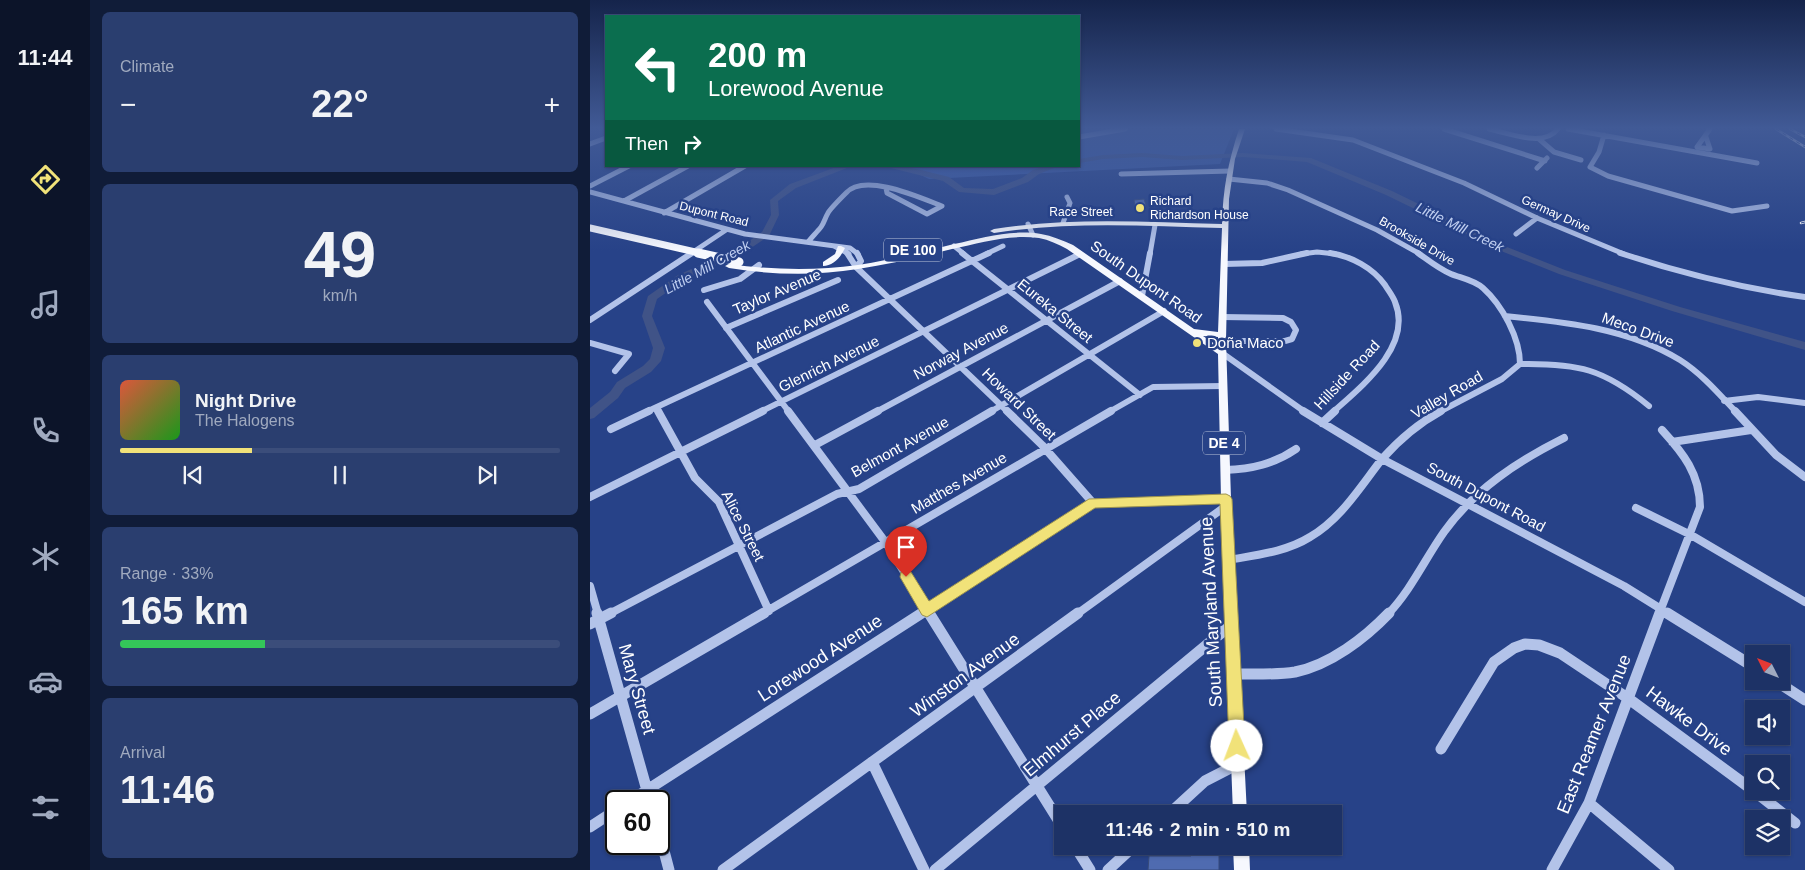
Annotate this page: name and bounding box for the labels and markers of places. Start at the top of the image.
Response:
place label: Richard Richardson House [1150,194,1249,222]
marker: Richard Richardson House [1134,202,1146,214]
place label: Doña Maco [1207,334,1284,351]
marker: Doña Maco [1191,337,1203,349]
pin [885,526,927,577]

